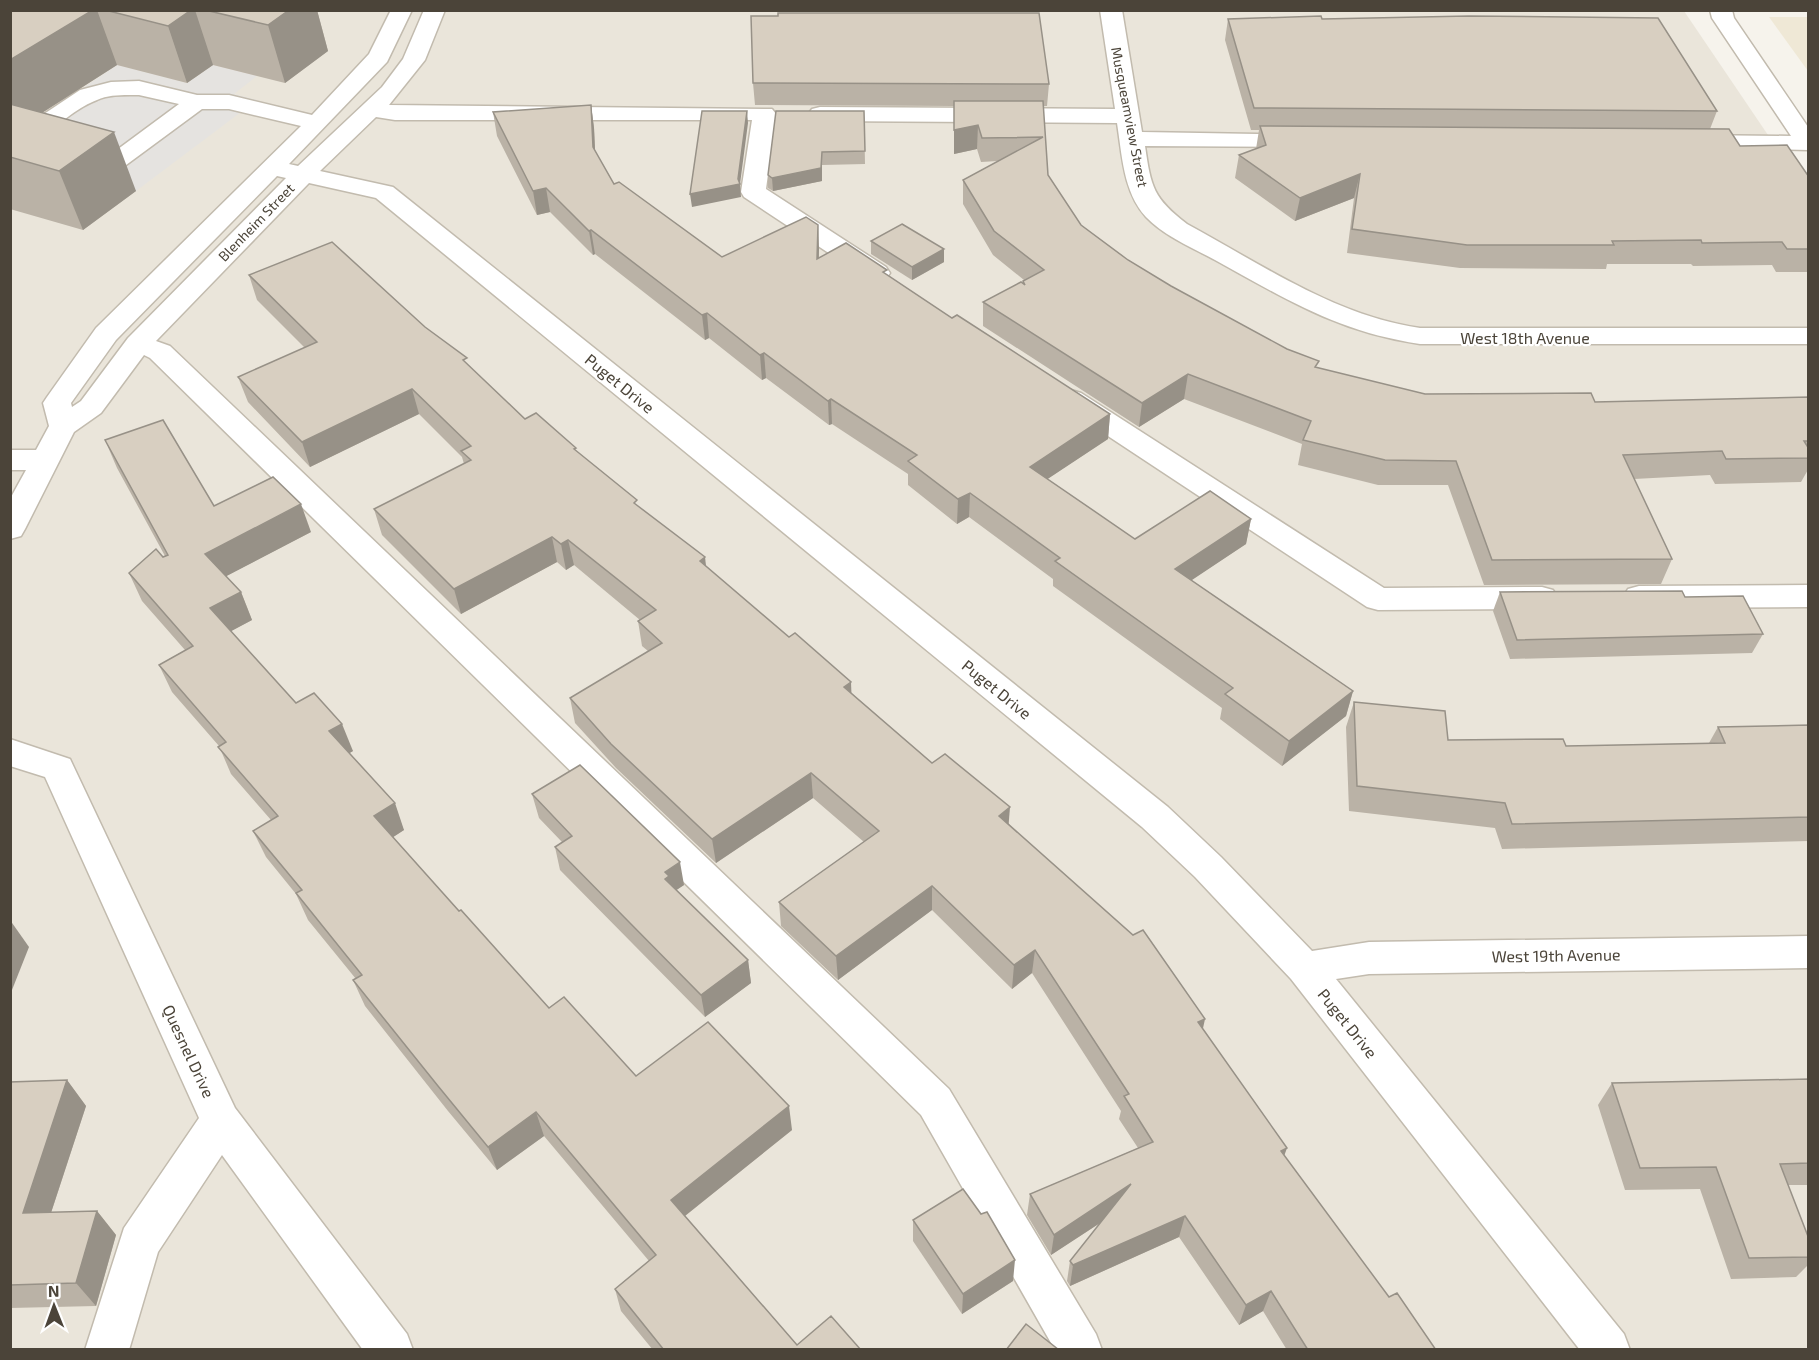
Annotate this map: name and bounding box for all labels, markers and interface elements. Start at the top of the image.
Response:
street label: Musqueamview Street [1108,45,1152,189]
street label: Blenheim Street [214,179,298,265]
street label: West 18th Avenue [1460,328,1590,347]
street label: Puget Drive [582,349,658,417]
street label: Puget Drive [959,655,1035,723]
street label: West 19th Avenue [1491,944,1621,966]
street label: Puget Drive [1314,985,1382,1061]
street label: Quesnel Drive [158,1002,219,1101]
north arrow [24,1276,84,1336]
text: N [48,1281,60,1300]

